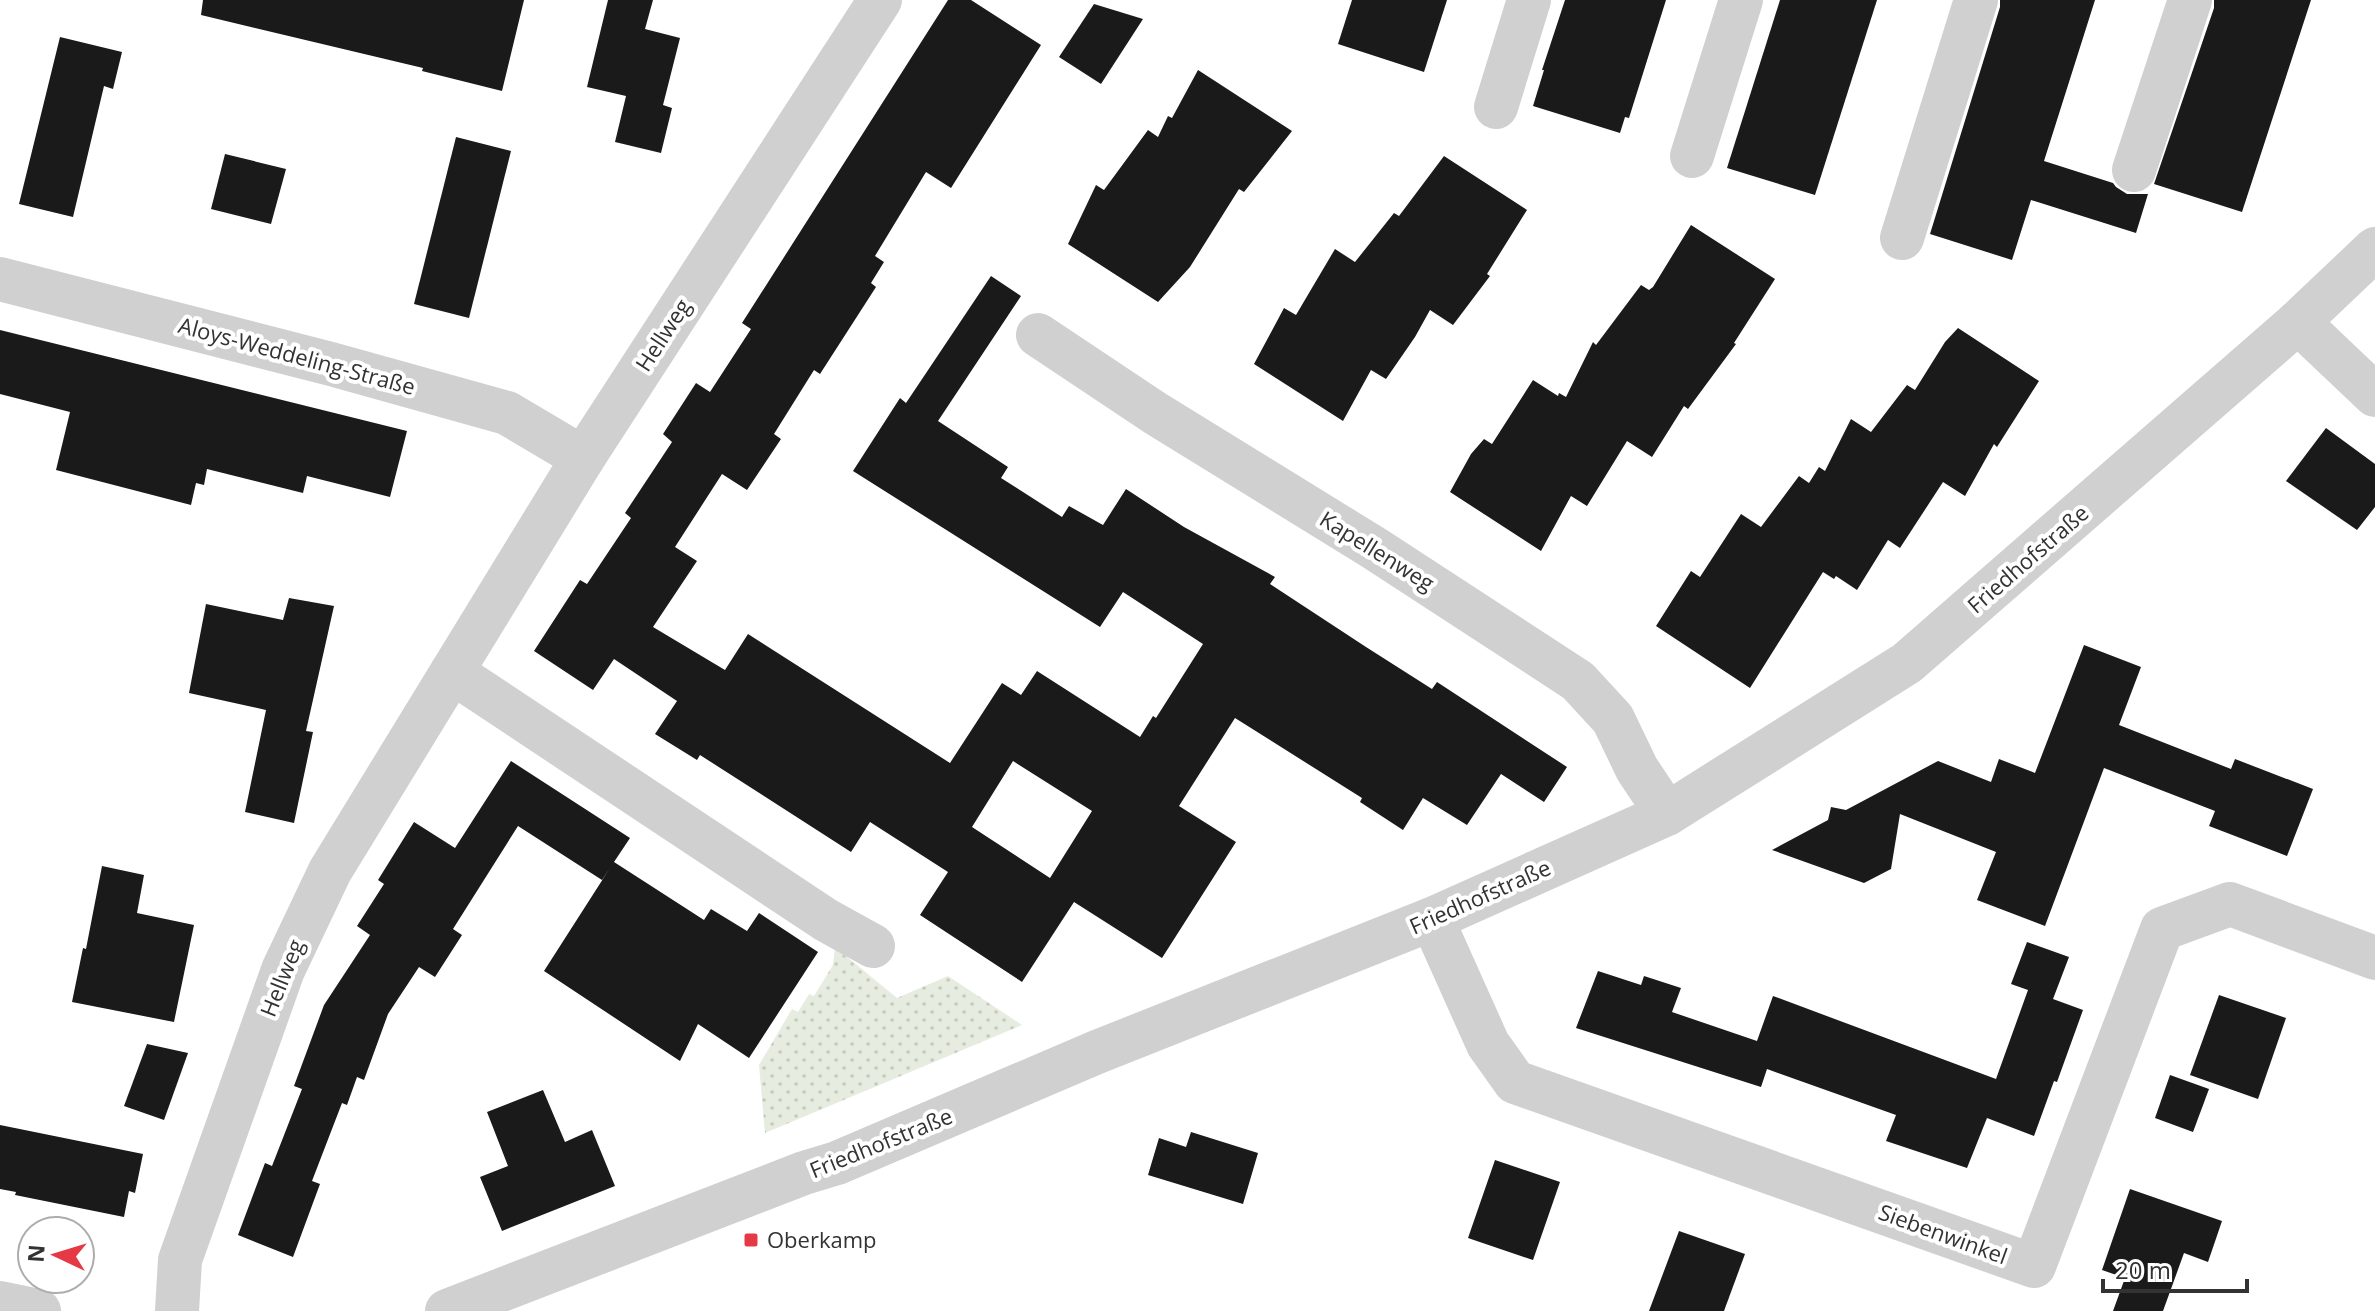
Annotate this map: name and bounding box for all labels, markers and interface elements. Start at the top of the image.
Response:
street label: Hellweg [628,292,697,377]
street label: Aloys-Weddeling-Straße [176,309,419,401]
street label: Friedhofstraße [1960,497,2094,619]
street label: Kapellenweg [1315,503,1441,597]
street label: Friedhofstraße [1404,852,1555,941]
street label: Hellweg [252,934,310,1021]
street label: Friedhofstraße [805,1100,956,1184]
street label: Siebenwinkel [1875,1196,2012,1270]
north arrow [16,1215,96,1295]
place label: Oberkamp [767,1224,877,1254]
marker: Oberkamp [742,1231,760,1249]
scale bar [2103,1243,2247,1293]
text: N [19,1244,51,1264]
text: 20 m [2115,1253,2171,1286]

